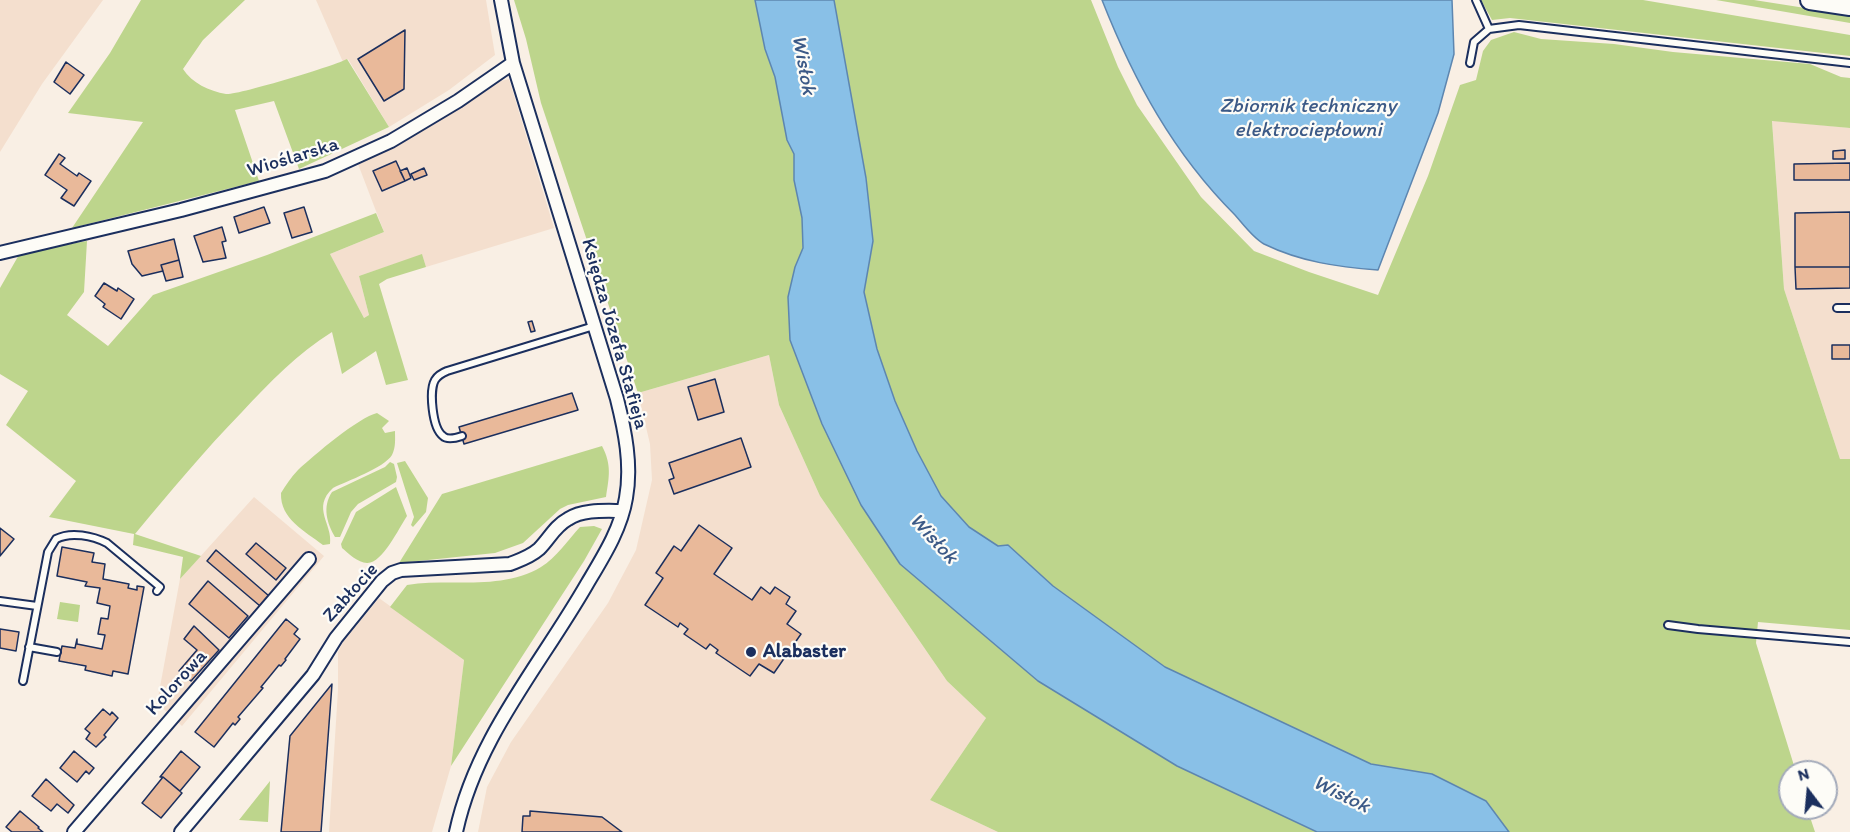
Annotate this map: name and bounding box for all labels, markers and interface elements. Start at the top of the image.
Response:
water label: Wisłok [785,33,821,97]
water label: Zbiornik techniczny elektrociepłowni [1220,94,1396,144]
street label: Wioślarska [244,133,342,183]
street label: Księdza Józefa Stafieja [575,236,653,432]
water label: Wisłok [903,508,963,570]
street label: Zabłocie [318,558,384,628]
place label: Alabaster [763,640,846,664]
street label: Kolorowa [141,645,213,721]
marker: Alabaster [744,645,758,659]
north arrow [1778,760,1838,820]
text: N [1796,764,1811,785]
water label: Wisłok [1308,771,1374,819]

